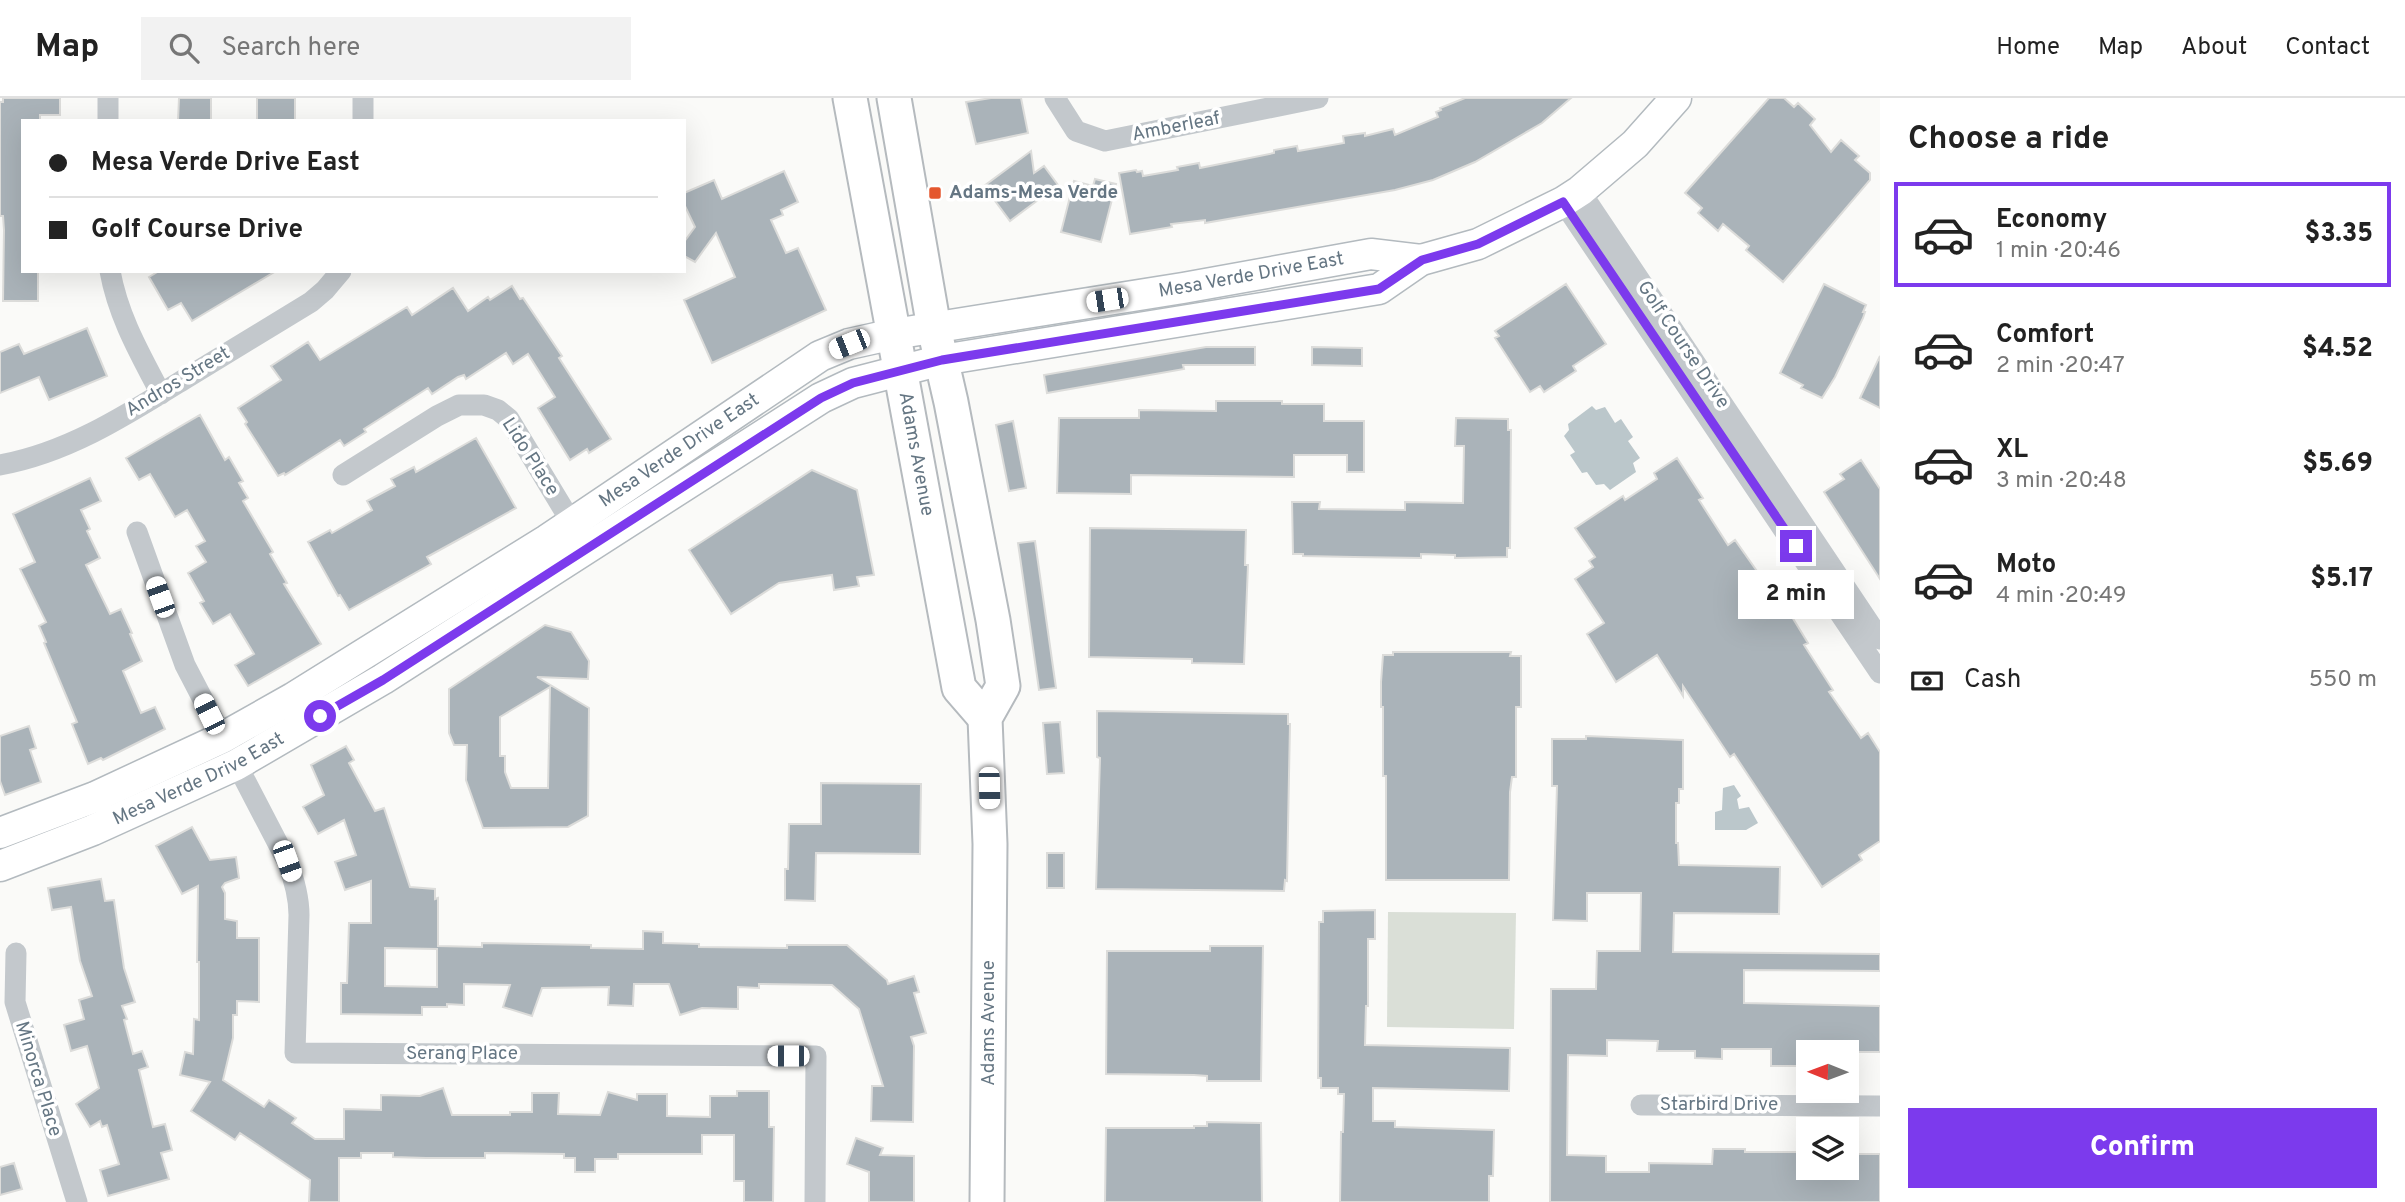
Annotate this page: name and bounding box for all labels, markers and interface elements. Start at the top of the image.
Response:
search box [141,17,631,80]
text: Map [35,27,99,69]
icon: search [165,29,203,67]
text: Search here [221,32,360,65]
text: Home [1996,33,2060,63]
text: Map [2098,33,2143,63]
text: About [2181,33,2247,63]
text: Contact [2285,33,2370,63]
street label: Amberleaf [1130,107,1223,147]
text: Choose a ride [1908,120,2109,160]
text: Mesa Verde Drive East [91,147,360,180]
place label: Adams-Mesa Verde [949,181,1118,205]
marker: Adams-Mesa Verde [927,185,943,201]
icon: car [1912,203,1975,266]
text: Economy [1996,204,2107,237]
text: Golf Course Drive [91,214,303,247]
text: $3.35 [2305,218,2373,251]
text: 1 min · 20:46 [1996,237,2121,266]
street label: Mesa Verde Drive East [1157,247,1346,304]
street label: Golf Course Drive [1631,277,1735,413]
car [1085,286,1130,314]
icon: car [1912,318,1975,381]
text: Comfort [1996,319,2094,352]
car [826,326,873,362]
text: $4.52 [2302,333,2373,366]
street label: Andros Street [121,341,235,423]
text: 2 min · 20:47 [1996,352,2125,381]
street label: Mesa Verde Drive East [595,388,764,513]
street label: Adams Avenue [893,390,939,518]
street label: Lido Place [496,413,564,501]
icon: car [1912,433,1975,496]
text: XL [1996,434,2028,467]
text: $5.69 [2302,448,2373,481]
text: 3 min · 20:48 [1996,467,2127,496]
route end [1780,530,1812,562]
icon: car [1912,548,1975,611]
text: Moto [1996,549,2056,582]
text: $5.17 [2310,563,2373,596]
callout: 2 min [1738,570,1854,620]
car [143,574,178,620]
text: 2 min [1766,580,1826,609]
text: 4 min · 20:49 [1996,582,2126,611]
icon: cash [1908,662,1946,700]
text: Cash [1964,664,2021,697]
text: 550 m [2309,666,2377,695]
car [191,691,228,737]
route start [304,700,336,732]
street label: Mesa Verde Drive East [109,727,289,831]
car [979,767,1000,809]
car [270,838,305,884]
street label: Adams Avenue [977,960,1001,1086]
street label: Minorca Place [9,1018,67,1140]
north arrow [1796,1040,1858,1102]
map controls [1796,1040,1859,1180]
street label: Serang Place [406,1042,518,1066]
car [768,1046,810,1067]
street label: Starbird Drive [1660,1093,1778,1117]
button: Confirm [1908,1108,2377,1188]
button: layers [1796,1117,1859,1180]

